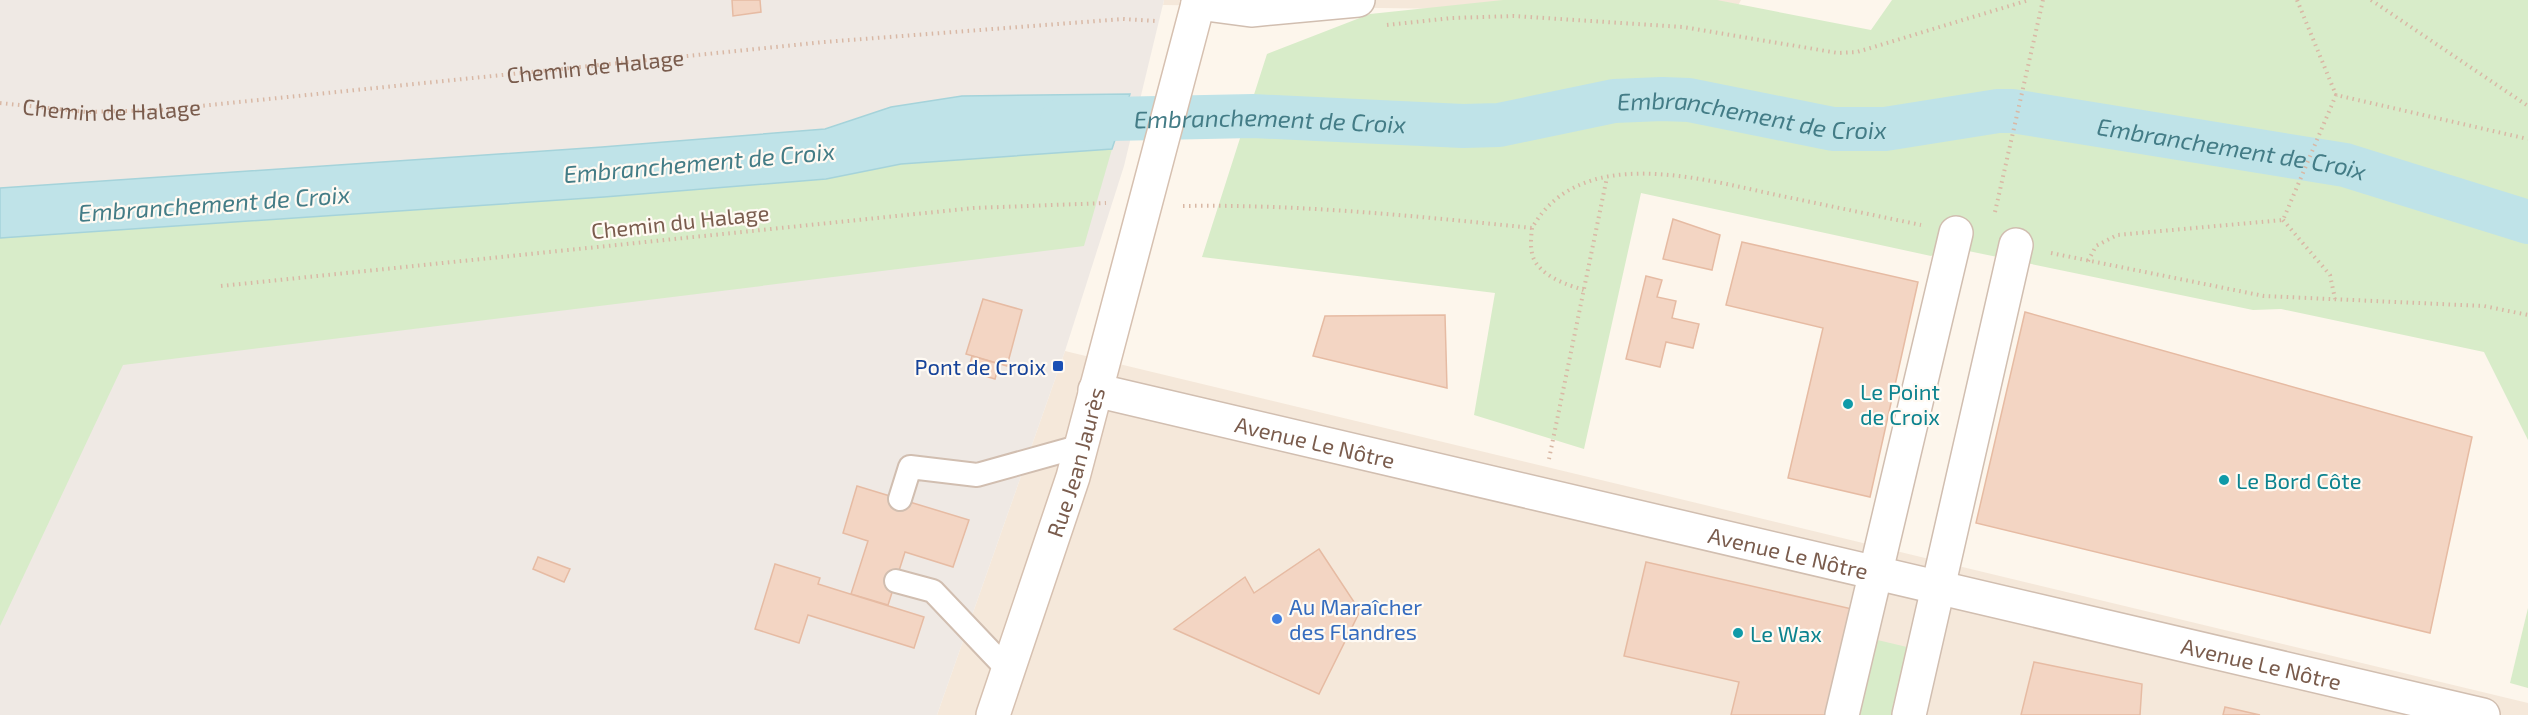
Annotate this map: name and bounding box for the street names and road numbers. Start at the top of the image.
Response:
street label: Chemin de Halage [505,43,685,87]
street label: Chemin de Halage [21,92,202,125]
street label: Chemin du Halage [590,199,770,243]
street label: Rue Jean Jaurès [1041,384,1109,540]
street label: Avenue Le Nôtre [1233,410,1398,473]
street label: Avenue Le Nôtre [1706,521,1871,584]
street label: Avenue Le Nôtre [2179,632,2344,694]

